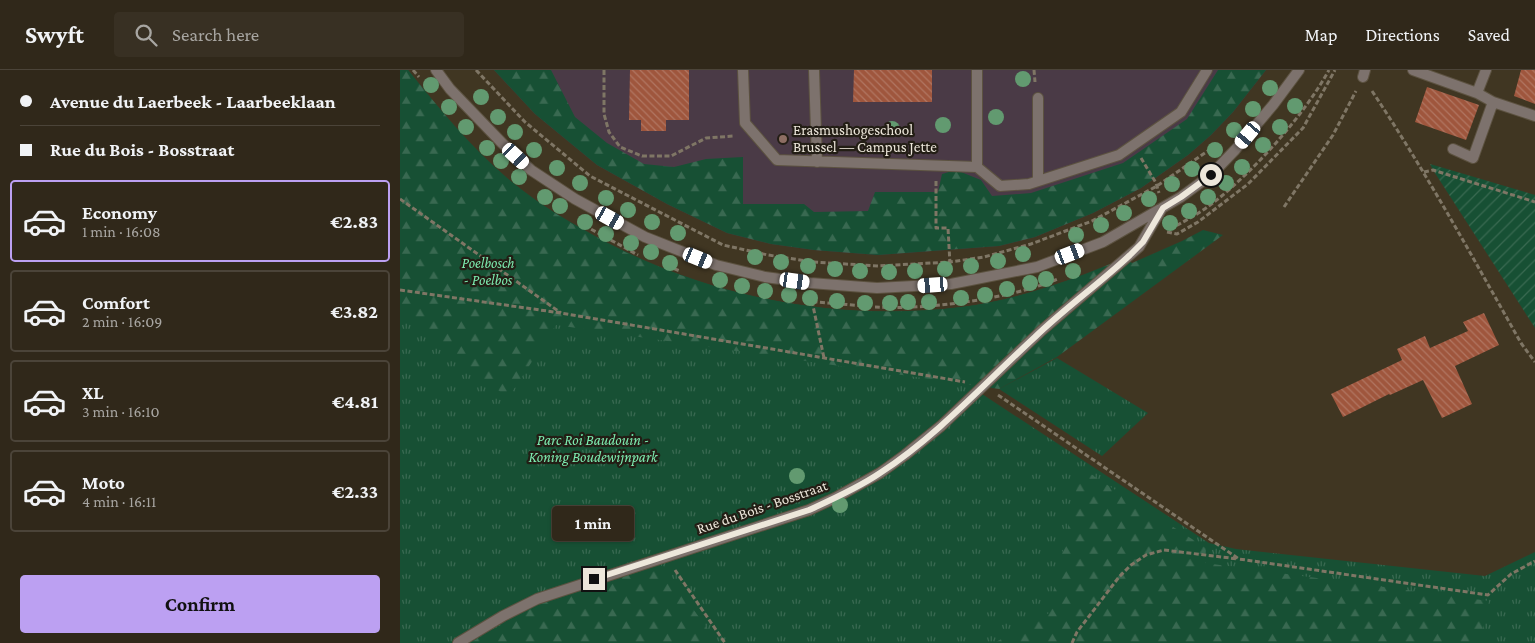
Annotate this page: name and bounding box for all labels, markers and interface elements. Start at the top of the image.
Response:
search box [114,12,464,57]
text: Swyft [25,21,84,48]
icon: search [132,21,160,49]
text: Search here [172,24,259,45]
text: Map [1305,25,1337,45]
text: Directions [1365,25,1440,45]
text: Saved [1468,25,1510,45]
text: Avenue du Laerbeek - Laarbeeklaan [50,91,336,112]
car [1232,119,1263,151]
place label: Erasmushogeschool Brussel — Campus Jette [793,122,937,156]
marker: Erasmushogeschool Brussel — Campus Jette [777,133,789,145]
text: Rue du Bois - Bosstraat [50,139,234,160]
car [499,140,532,172]
route start [1200,164,1222,186]
icon: car [22,199,67,244]
text: Economy [82,202,157,223]
car [593,204,626,232]
text: €2.83 [330,211,378,232]
text: 1 min · 16:08 [82,223,161,240]
car [1053,242,1086,266]
car [681,245,714,271]
park label: Poelbosch - Poelbos [461,255,515,288]
car [779,271,810,291]
car [917,276,948,294]
icon: car [22,289,67,334]
text: Comfort [82,292,150,313]
text: €3.82 [330,301,378,322]
text: 2 min · 16:09 [82,313,162,330]
icon: car [22,379,67,424]
text: XL [82,382,104,403]
text: €4.81 [332,391,378,412]
text: 3 min · 16:10 [82,403,160,420]
park label: Parc Roi Baudouin - Koning Boudewijnpark [528,432,659,466]
icon: car [22,469,67,514]
text: Moto [82,472,125,493]
street label: Rue du Bois - Bosstraat [695,477,830,537]
text: €2.33 [332,481,378,502]
text: 4 min · 16:11 [82,493,156,510]
callout: 1 min [553,506,635,542]
text: 1 min [575,515,611,532]
route end [583,568,605,590]
button: Confirm [20,575,380,633]

